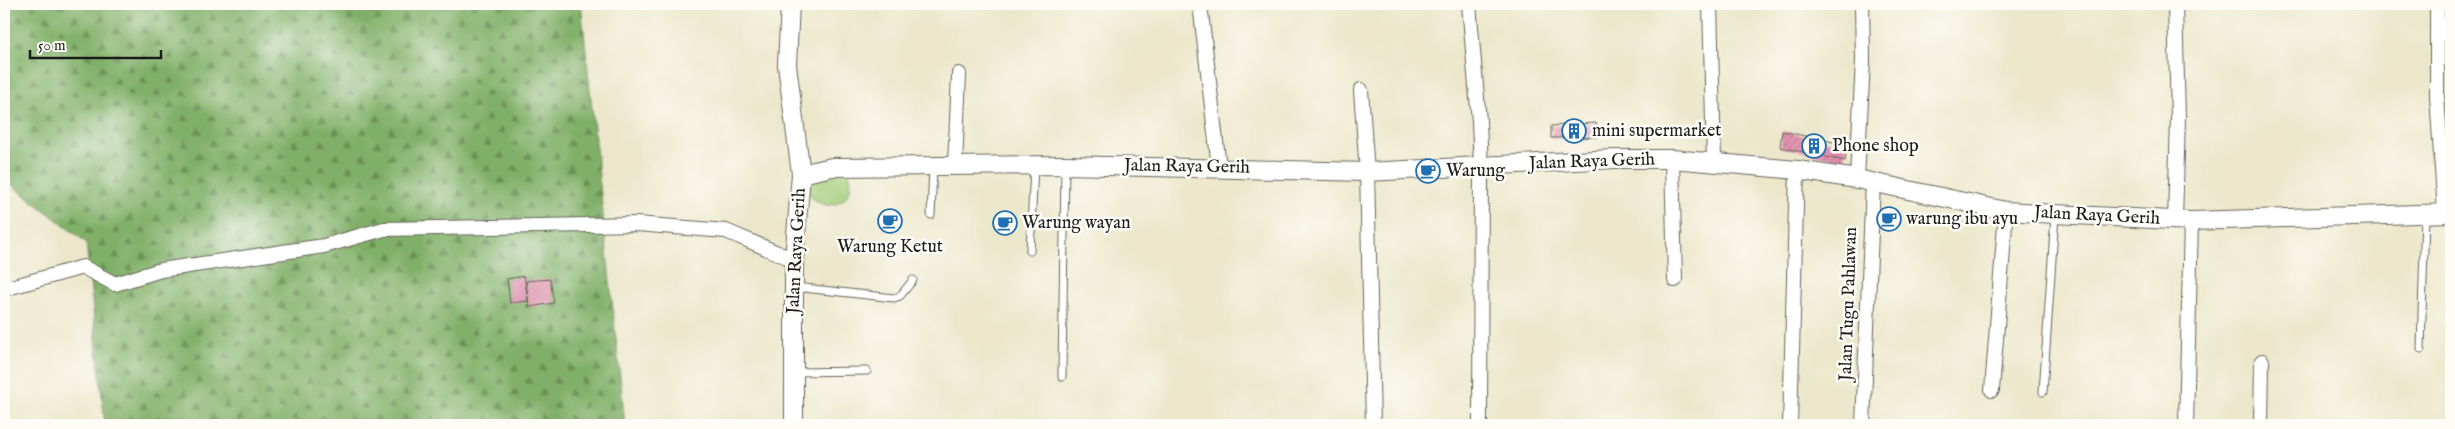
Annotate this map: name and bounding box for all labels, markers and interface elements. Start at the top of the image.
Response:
scale bar [30,28,161,60]
text: 50 m [38,36,66,55]
building icon: mini supermarket [1561,118,1587,144]
place label: mini supermarket [1592,120,1722,143]
building icon: Phone shop [1801,133,1827,159]
place label: Phone shop [1832,135,1919,158]
street label: Jalan Raya Gerih [1527,148,1656,176]
street label: Jalan Raya Gerih [1122,154,1251,180]
cafe icon: Warung [1415,158,1441,184]
place label: Warung [1446,160,1505,183]
street label: Jalan Raya Gerih [782,187,812,317]
street label: Jalan Raya Gerih [2031,201,2161,231]
cafe icon: warung ibu ayu [1876,206,1902,232]
cafe icon: Warung Ketut [877,208,903,234]
place label: warung ibu ayu [1906,208,2018,231]
cafe icon: Warung wayan [992,210,1018,236]
place label: Warung wayan [1022,212,1131,235]
street label: Jalan Tugu Pahlawan [1835,226,1863,383]
place label: Warung Ketut [837,236,943,259]

